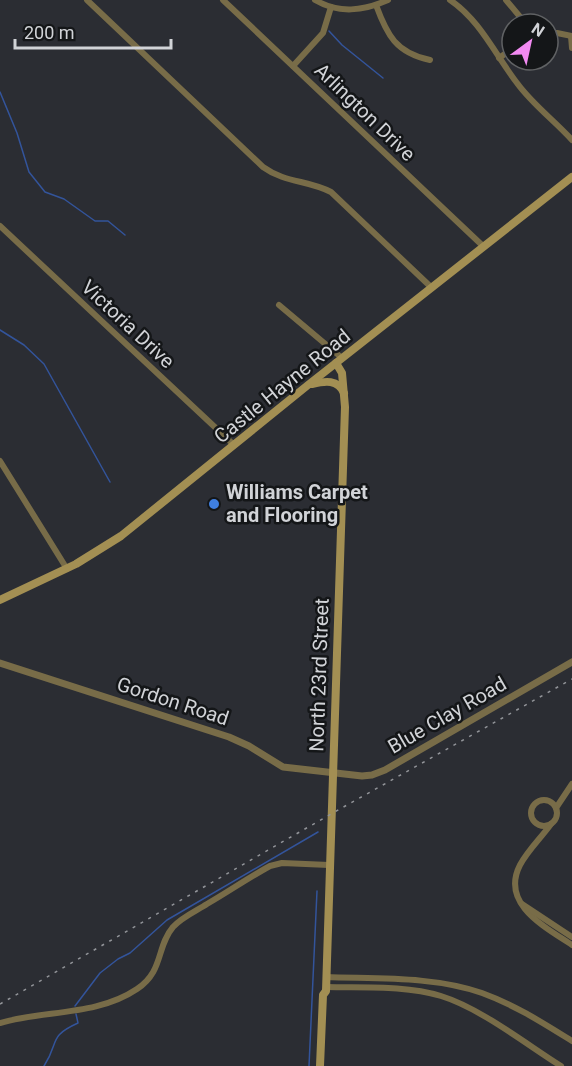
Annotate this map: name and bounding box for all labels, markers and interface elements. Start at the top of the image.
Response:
scale bar [15,12,171,50]
north arrow [500,12,560,72]
text: N [528,19,548,41]
text: 200 m [24,22,75,43]
street label: Arlington Drive [310,58,420,166]
street label: Victoria Drive [77,275,179,373]
street label: Castle Hayne Road [209,324,355,448]
place label: Williams Carpet and Flooring [226,480,368,527]
marker: Williams Carpet and Flooring [207,497,221,511]
street label: North 23rd Street [304,598,334,752]
street label: Blue Clay Road [383,671,511,759]
street label: Gordon Road [114,672,232,730]

